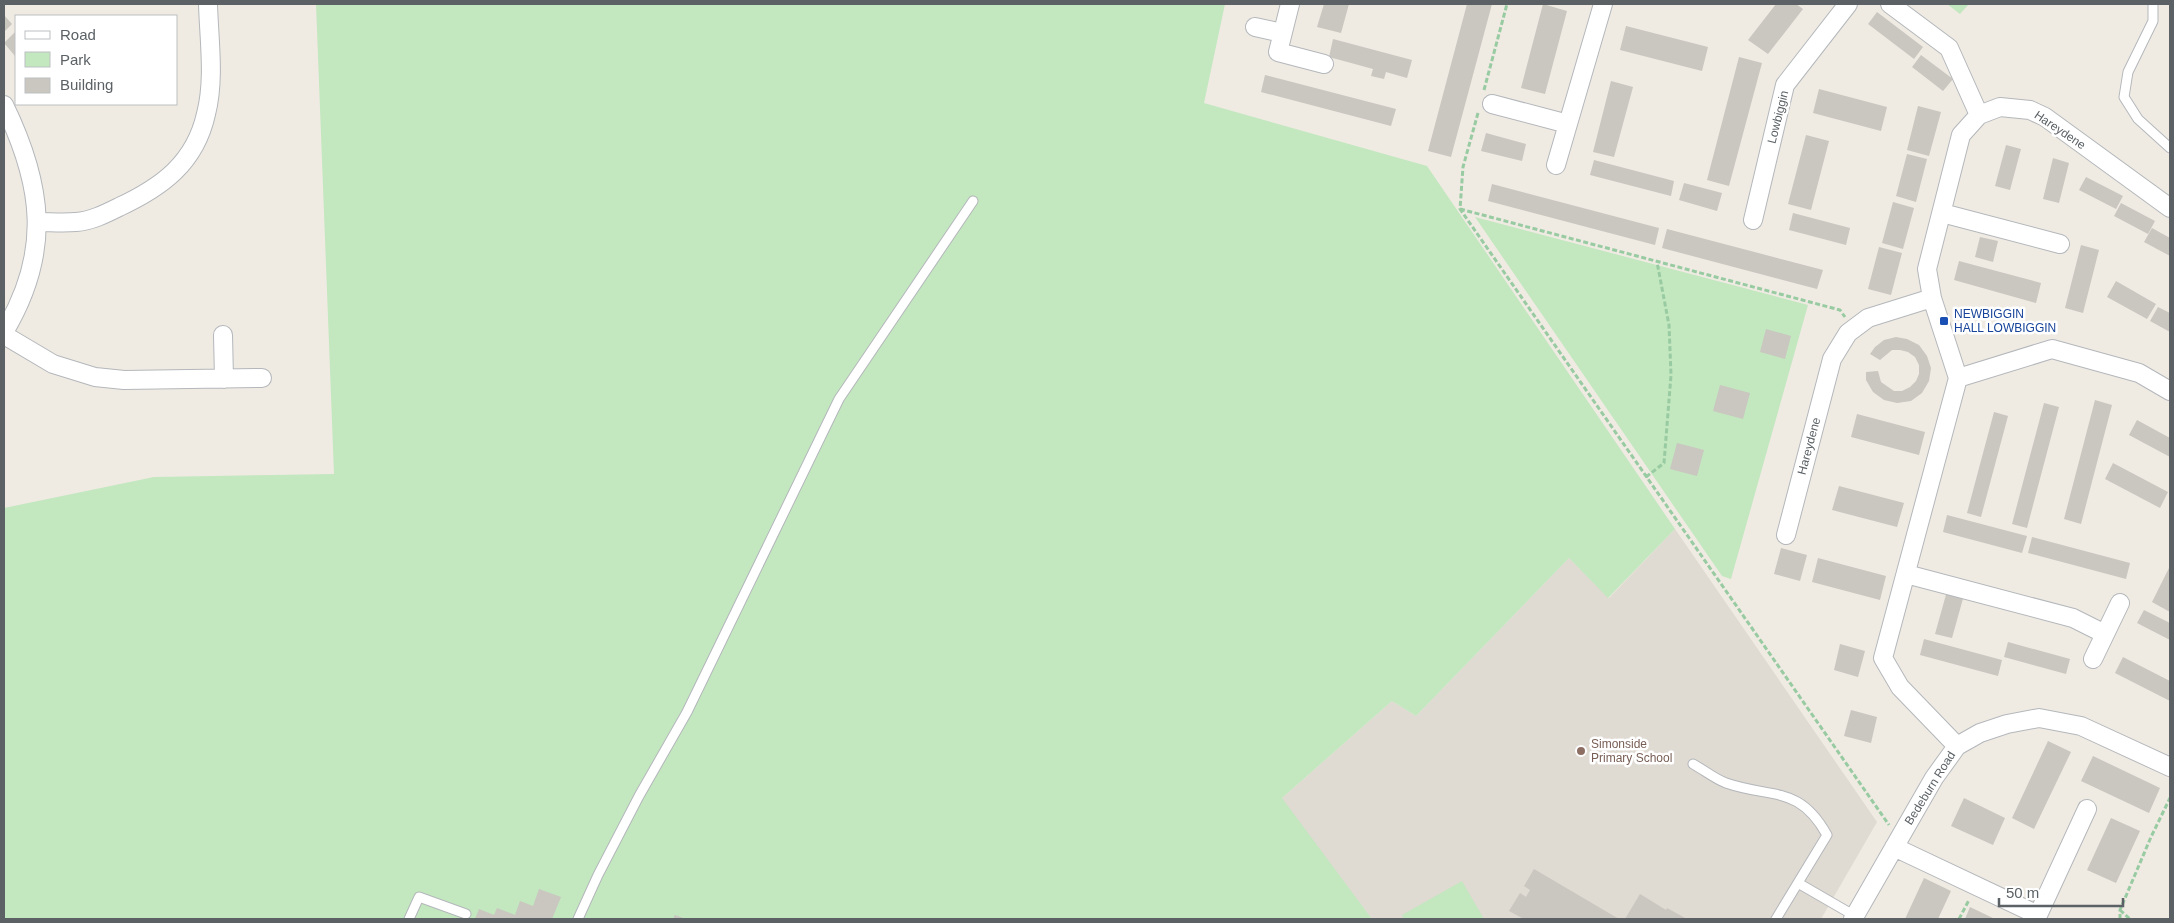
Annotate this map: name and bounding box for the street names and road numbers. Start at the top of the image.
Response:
street label: Lowbiggin [1765,89,1791,145]
street label: Hareydene [2032,108,2089,152]
street label: Hareydene [1795,416,1823,476]
street label: Bedeburn Road [1902,749,1958,827]

